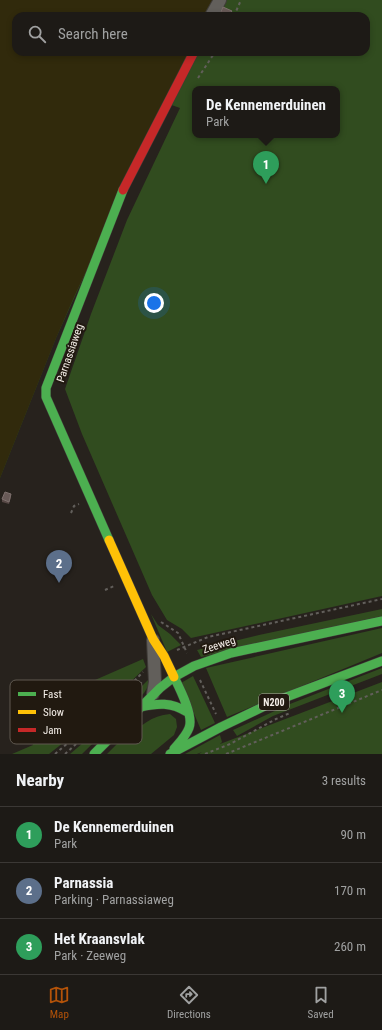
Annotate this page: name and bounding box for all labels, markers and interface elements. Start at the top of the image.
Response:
search box [12,12,370,56]
icon: search [26,23,48,45]
text: Search here [58,25,128,43]
popup [192,86,340,138]
text: De Kennemerduinen [206,96,326,114]
text: Park [206,114,229,129]
pin: 1 [253,151,279,184]
your location [144,293,164,313]
street label: Parnassiaweg [54,322,86,384]
pin: 2 [46,550,72,583]
street label: Zeeweg [201,634,237,656]
legend [10,680,142,744]
pin: 3 [329,680,355,713]
text: Fast [43,688,62,701]
road number: N200 [259,694,289,710]
text: Slow [43,706,64,719]
text: Jam [43,724,62,737]
text: Nearby [16,770,64,790]
text: 3 results [322,773,366,788]
text: De Kennemerduinen [54,818,174,836]
text: 1 [26,827,32,842]
text: 90 m [340,827,366,842]
text: Park [54,836,77,851]
text: Parnassia [54,874,113,892]
text: 2 [26,883,32,898]
text: 170 m [334,883,366,898]
text: Parking · Parnassiaweg [54,892,174,907]
text: Het Kraansvlak [54,930,145,948]
text: 3 [26,939,32,954]
text: 260 m [334,939,366,954]
text: Park · Zeeweg [54,948,126,963]
tab: Map [48,984,70,1021]
tab: Directions [167,984,211,1021]
tab: Saved [308,984,334,1021]

